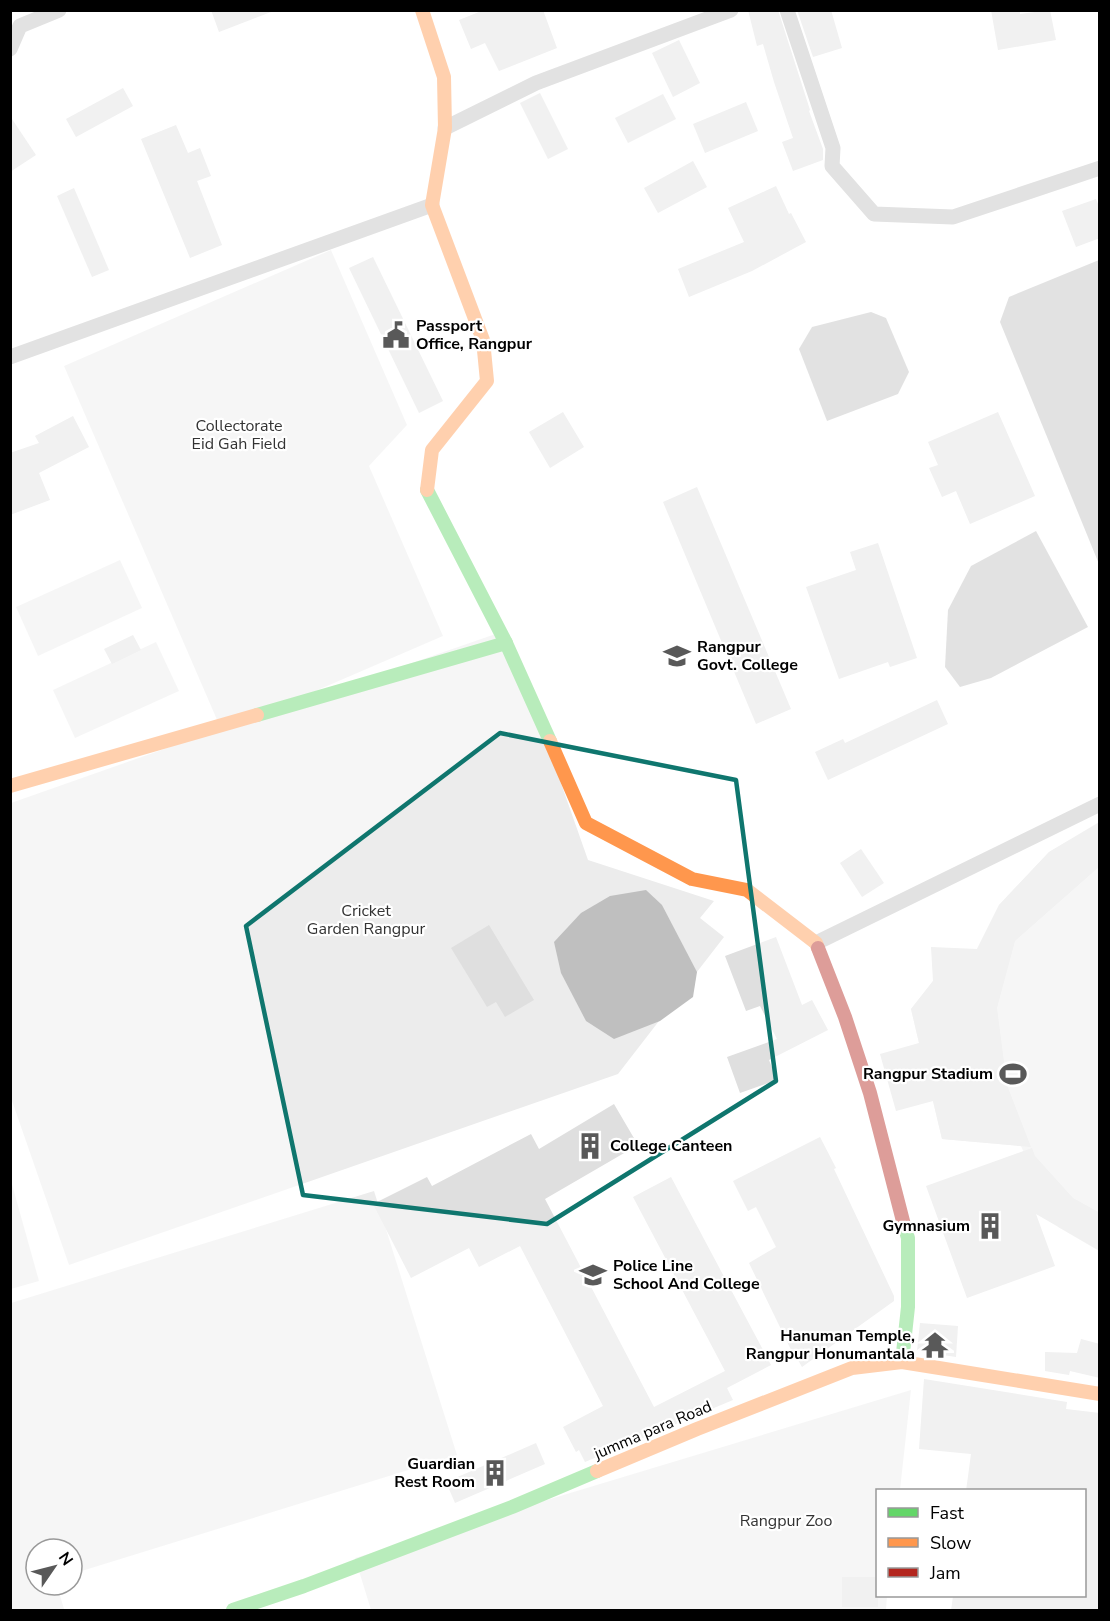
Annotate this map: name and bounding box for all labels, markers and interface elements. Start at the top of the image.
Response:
place label: Passport Office, Rangpur [416,315,533,355]
public building icon: Passport Office, Rangpur [381,320,411,350]
park label: Collectorate Eid Gah Field [192,415,286,455]
place label: Rangpur Govt. College [697,636,798,676]
school or university icon: Rangpur Govt. College [662,641,692,671]
park label: Cricket Garden Rangpur [307,900,425,940]
sports icon: Rangpur Stadium [998,1059,1028,1089]
place label: Rangpur Stadium [863,1063,993,1085]
building icon: College Canteen [575,1131,605,1161]
place label: College Canteen [610,1135,732,1157]
building icon: Gymnasium [975,1211,1005,1241]
place label: Gymnasium [882,1215,970,1237]
place label: Police Line School And College [613,1255,760,1295]
school or university icon: Police Line School And College [578,1260,608,1290]
place label: Hanuman Temple, Rangpur Honumantala [746,1325,915,1365]
temple icon: Hanuman Temple, Rangpur Honumantala [920,1330,950,1360]
street label: jumma para Road [590,1395,715,1465]
place label: Guardian Rest Room [394,1453,475,1493]
building icon: Guardian Rest Room [480,1458,510,1488]
legend [876,1489,1086,1597]
text: Fast [930,1501,965,1525]
park label: Rangpur Zoo [740,1510,832,1532]
text: Slow [930,1531,971,1555]
north arrow [24,1537,84,1597]
text: N [53,1548,78,1570]
text: Jam [929,1561,961,1585]

